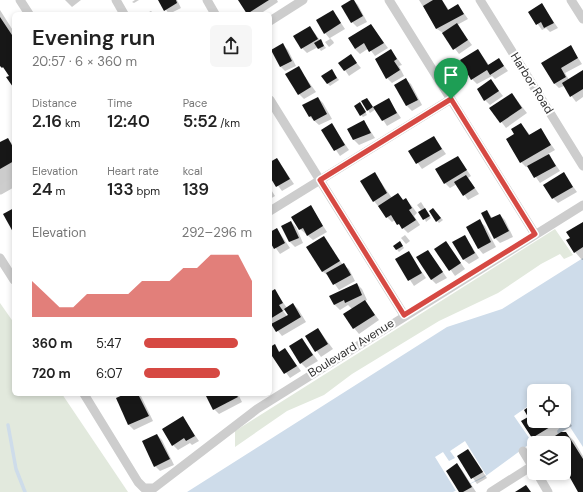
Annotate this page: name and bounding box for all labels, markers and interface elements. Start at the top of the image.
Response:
text: Evening run [32,23,155,52]
button: share [210,25,252,67]
street label: Harbor Road [507,49,557,117]
text: 20:57 · 6 × 360 m [32,53,137,70]
pin [434,58,468,99]
icon: arrive [440,64,462,86]
text: Distance [32,96,77,110]
text: Time [107,96,132,110]
text: Pace [183,96,207,110]
text: 2.16 [32,110,62,132]
text: 12:40 [107,110,150,132]
text: 5:52 [183,110,217,132]
text: km [62,116,80,130]
text: /km [217,116,240,130]
text: Elevation [32,164,78,178]
text: Heart rate [107,164,159,178]
text: kcal [183,164,203,178]
text: 24 [32,178,53,200]
text: 133 [107,178,134,200]
text: 139 [183,178,209,200]
text: m [53,184,65,198]
text: bpm [134,184,160,198]
text: Elevation [32,224,86,241]
text: 292–296 m [182,224,252,241]
street label: Boulevard Avenue [305,315,397,381]
text: 360 m [32,335,73,352]
text: 5:47 [96,335,121,352]
text: 720 m [32,365,71,382]
text: 6:07 [96,365,122,382]
map controls [527,384,571,480]
button: locate [527,384,571,428]
button: layers [527,436,571,480]

